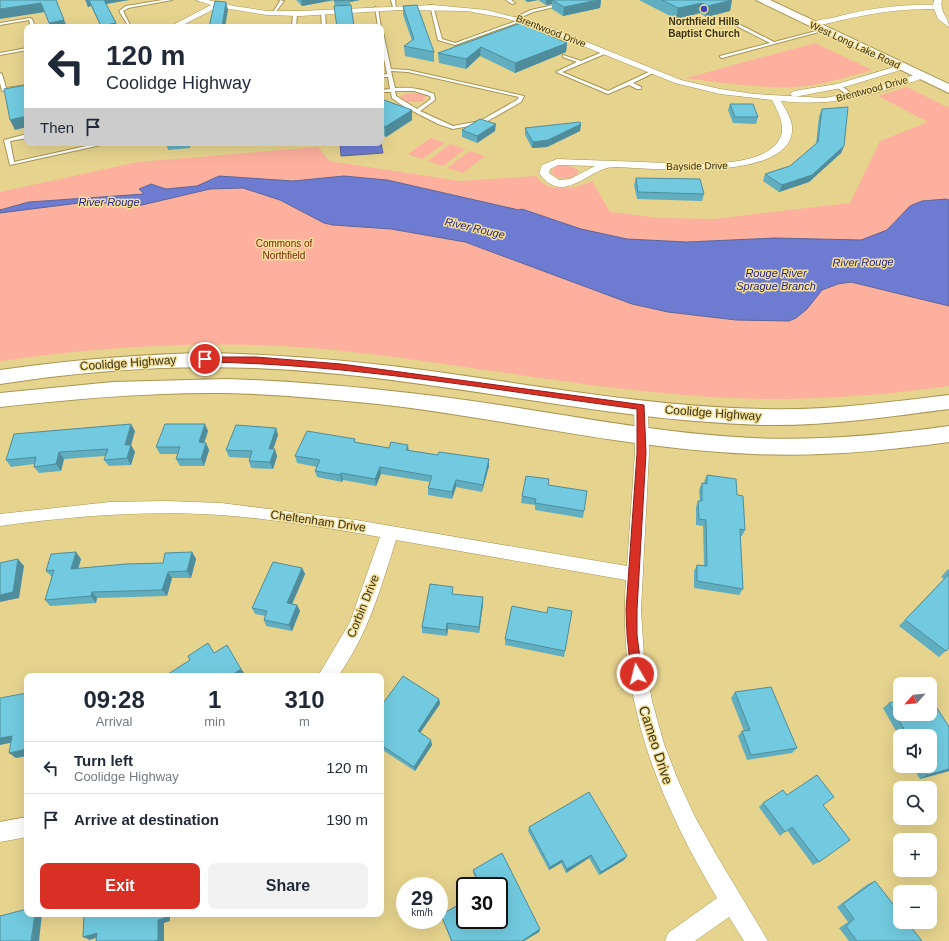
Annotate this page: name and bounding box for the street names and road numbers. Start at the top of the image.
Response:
street label: Brentwood Drive [515,13,588,50]
street label: West Long Lake Road [808,19,902,71]
street label: Brentwood Drive [835,74,910,104]
street label: Bayside Drive [666,160,728,172]
street label: Coolidge Highway [79,353,177,373]
street label: Coolidge Highway [664,403,762,423]
street label: Cheltenham Drive [269,507,367,535]
street label: Corbin Drive [344,572,382,640]
street label: Cameo Drive [636,704,676,787]

